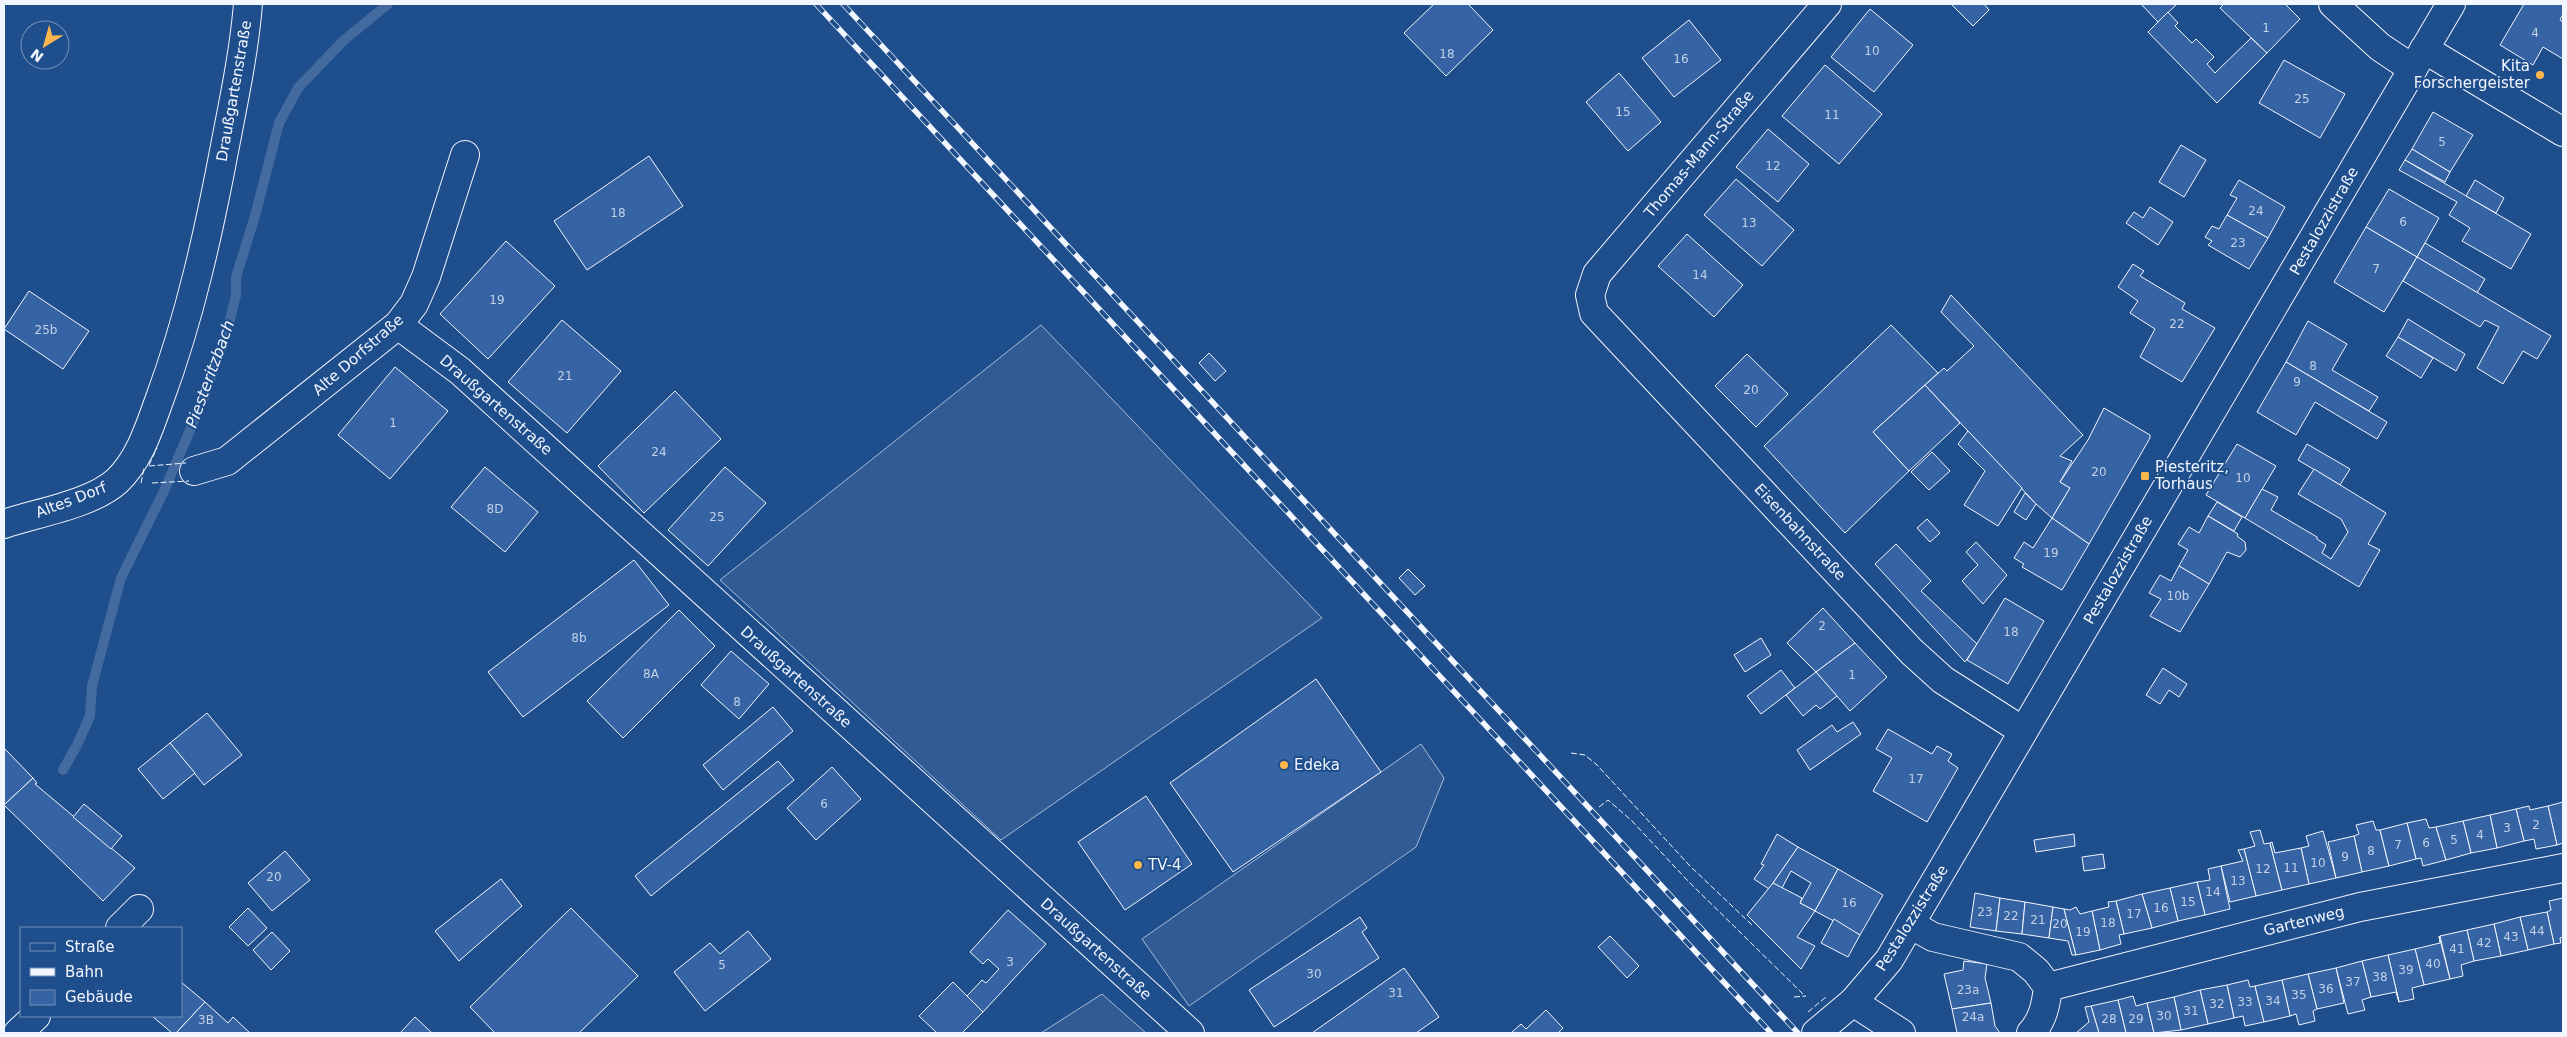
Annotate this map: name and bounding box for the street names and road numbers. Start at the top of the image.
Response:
street label: Draußgartenstraße [213,19,255,163]
street label: Thomas-Mann-Straße [1640,87,1758,222]
street label: Pestalozzistraße [2286,164,2362,278]
street label: Alte Dorfstraße [309,311,407,399]
street label: Draußgartenstraße [436,351,556,459]
street label: Altes Dorf [33,478,110,522]
street label: Eisenbahnstraße [1751,480,1849,584]
street label: Pestalozzistraße [2080,513,2156,627]
street label: Draußgartenstraße [737,622,855,732]
street label: Pestalozzistraße [1872,862,1952,974]
street label: Draußgartenstraße [1037,894,1155,1004]
street label: Gartenweg [2262,902,2346,940]

